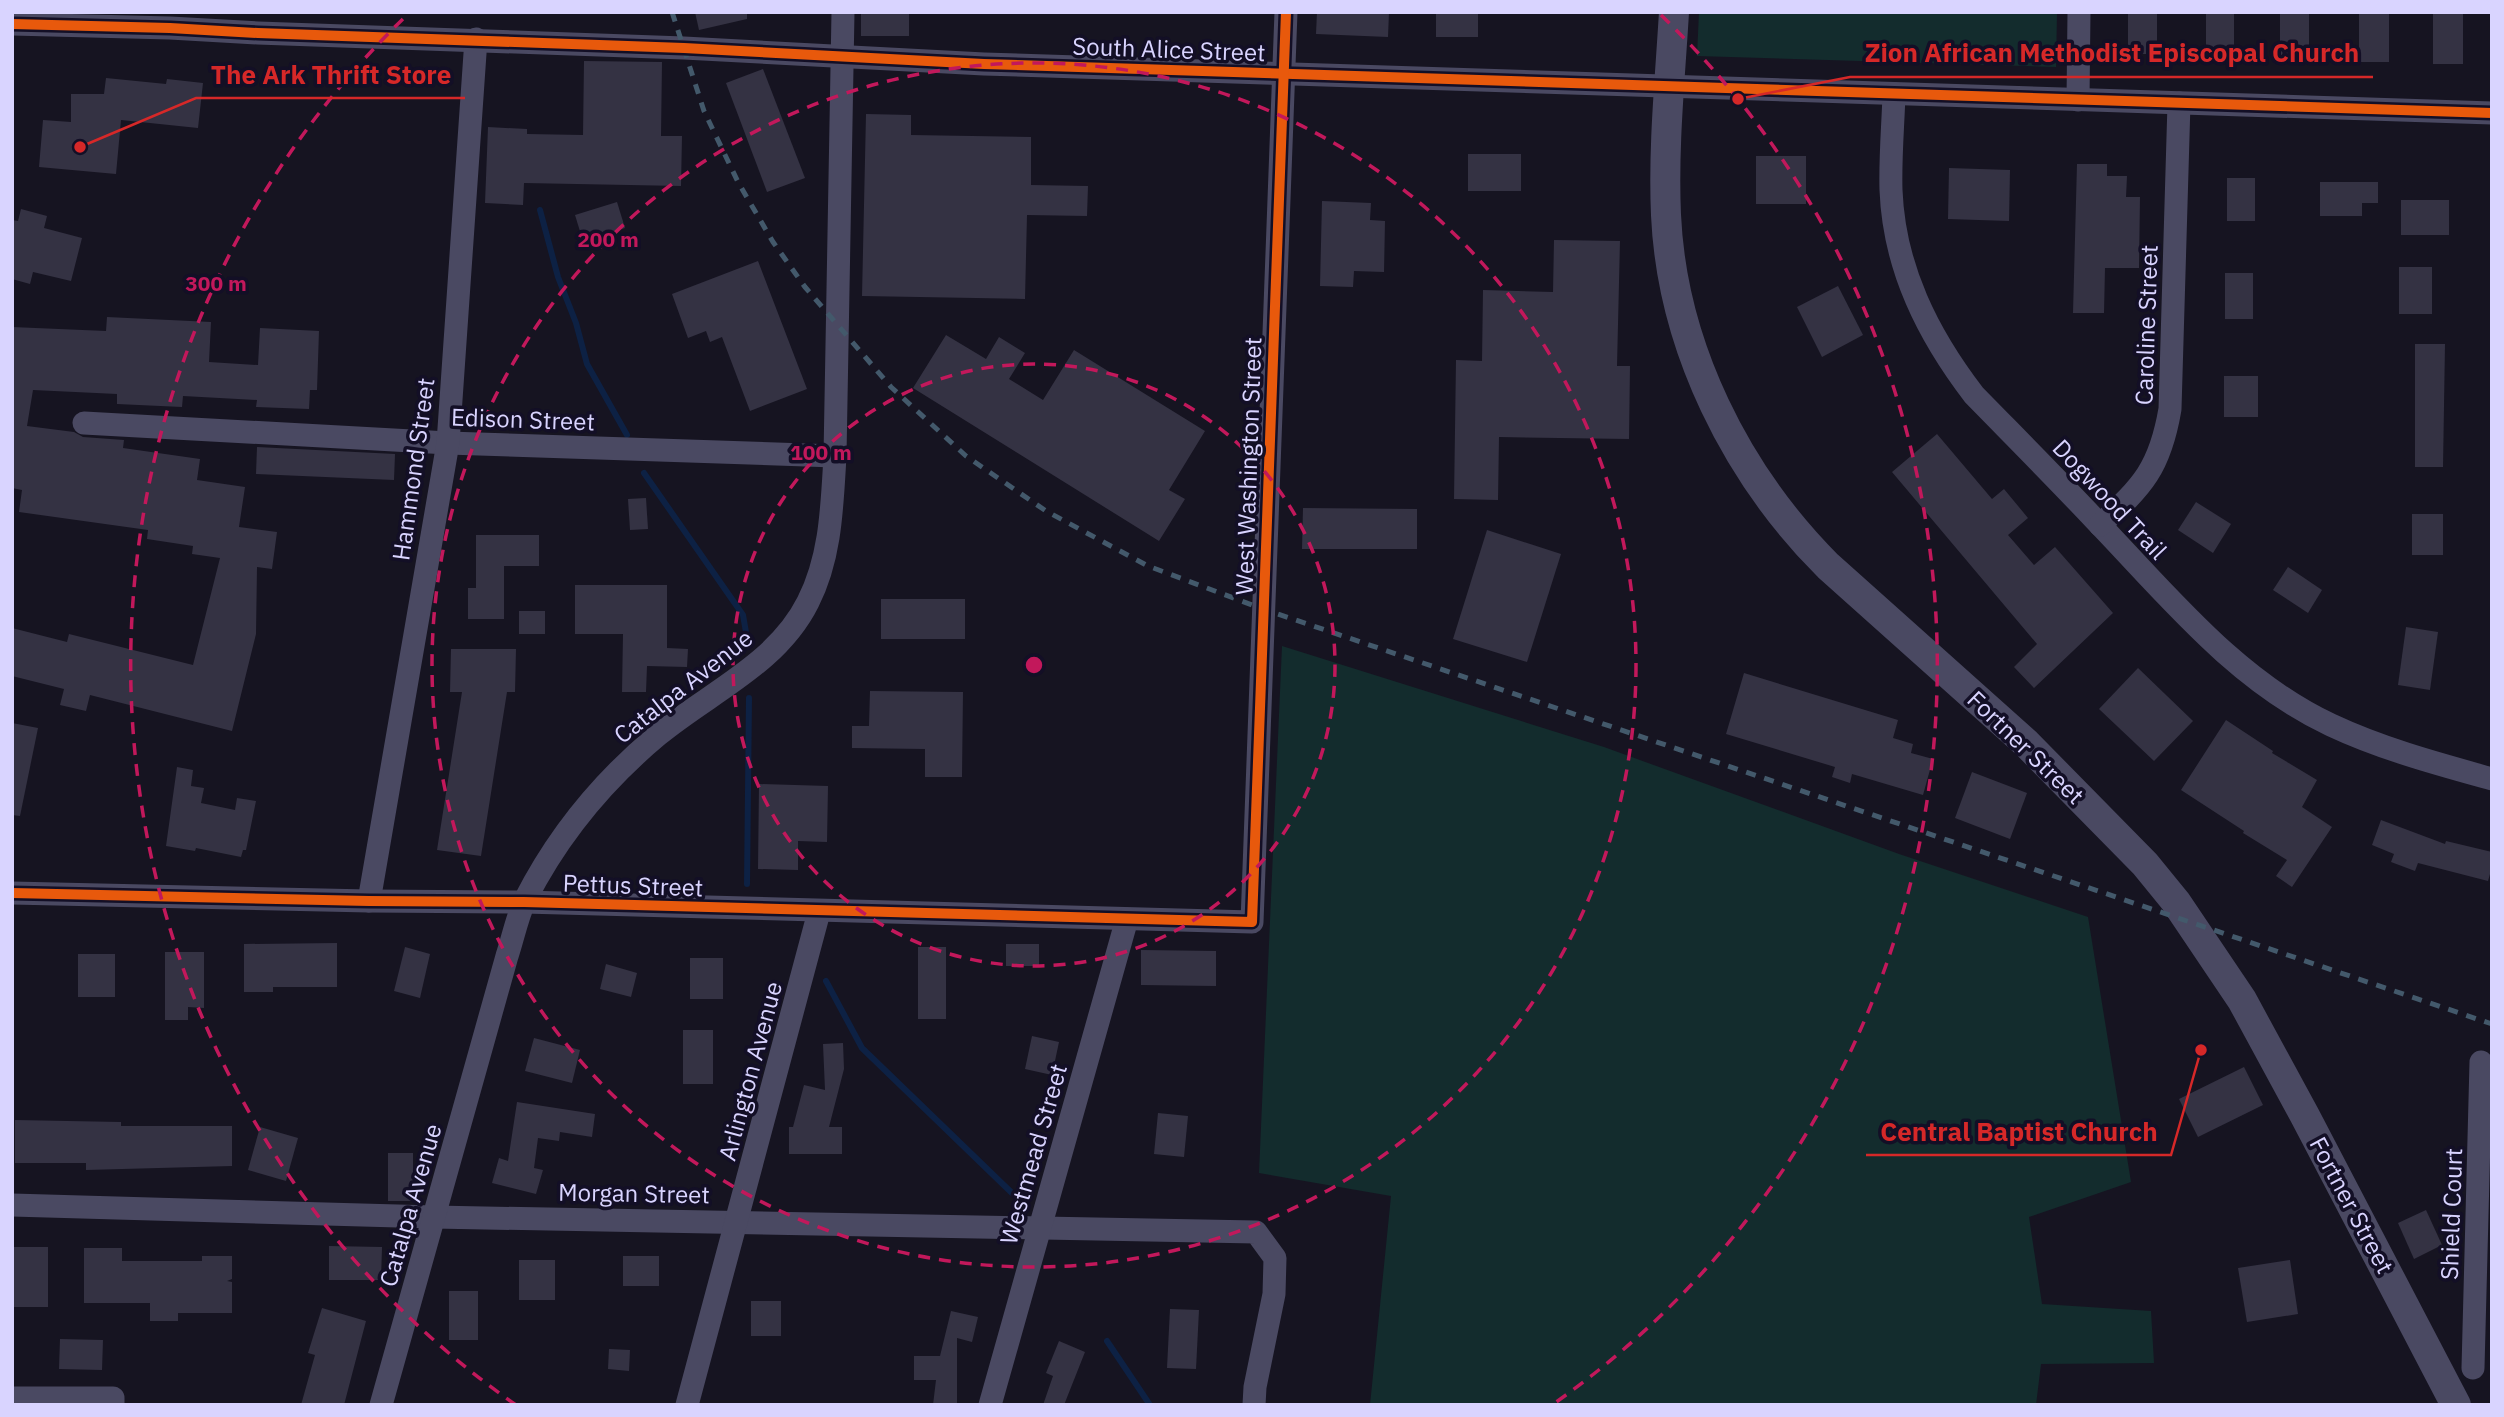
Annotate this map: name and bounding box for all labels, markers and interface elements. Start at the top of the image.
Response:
street label: South Alice Street [1072,30,1266,68]
callout: Zion African Methodist Episcopal Church [1850,30,2373,77]
text: Zion African Methodist Episcopal Church [1865,35,2359,69]
callout: The Ark Thrift Store [196,51,465,98]
text: The Ark Thrift Store [211,57,451,91]
text: 200 m [577,225,639,253]
street label: Caroline Street [2127,244,2165,406]
text: 300 m [185,269,247,297]
street label: West Washington Street [1228,336,1268,596]
street label: Hammond Street [384,376,442,562]
street label: Edison Street [451,400,595,438]
street label: Dogwood Trail [2046,432,2174,566]
text: 100 m [790,438,852,466]
street label: Catalpa Avenue [607,622,759,750]
centre of rings [1022,653,1046,677]
street label: Fortner Street [1961,683,2091,811]
street label: Pettus Street [562,867,704,903]
street label: Arlington Avenue [711,978,789,1164]
street label: Westmead Street [992,1060,1074,1248]
callout: Central Baptist Church [1866,1108,2171,1155]
text: Central Baptist Church [1880,1114,2158,1148]
street label: Catalpa Avenue [371,1120,449,1290]
street label: Fortner Street [2302,1131,2402,1279]
street label: Shield Court [2433,1147,2469,1281]
street label: Morgan Street [558,1176,710,1210]

